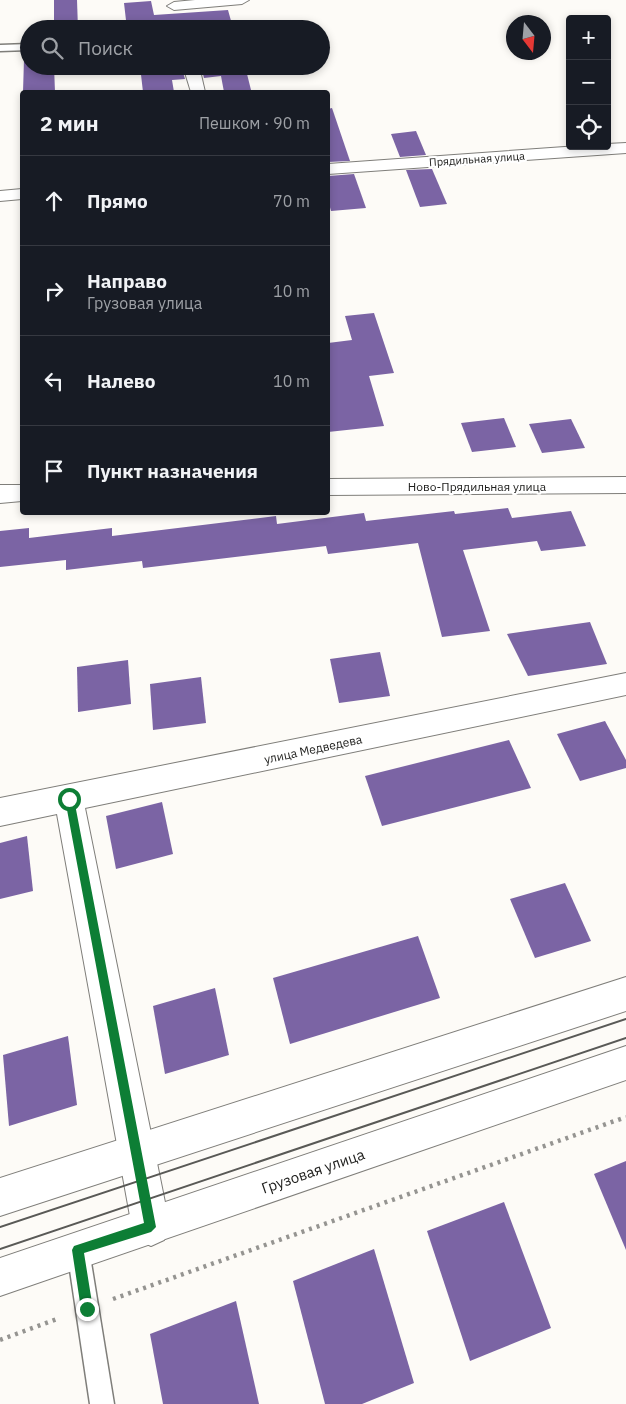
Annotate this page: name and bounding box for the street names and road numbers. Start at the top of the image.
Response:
street label: Прядильная улица [429,149,526,169]
street label: Ново-Прядильная улица [408,479,547,494]
street label: улица Медведева [263,731,364,767]
street label: Грузовая улица [259,1144,367,1198]

